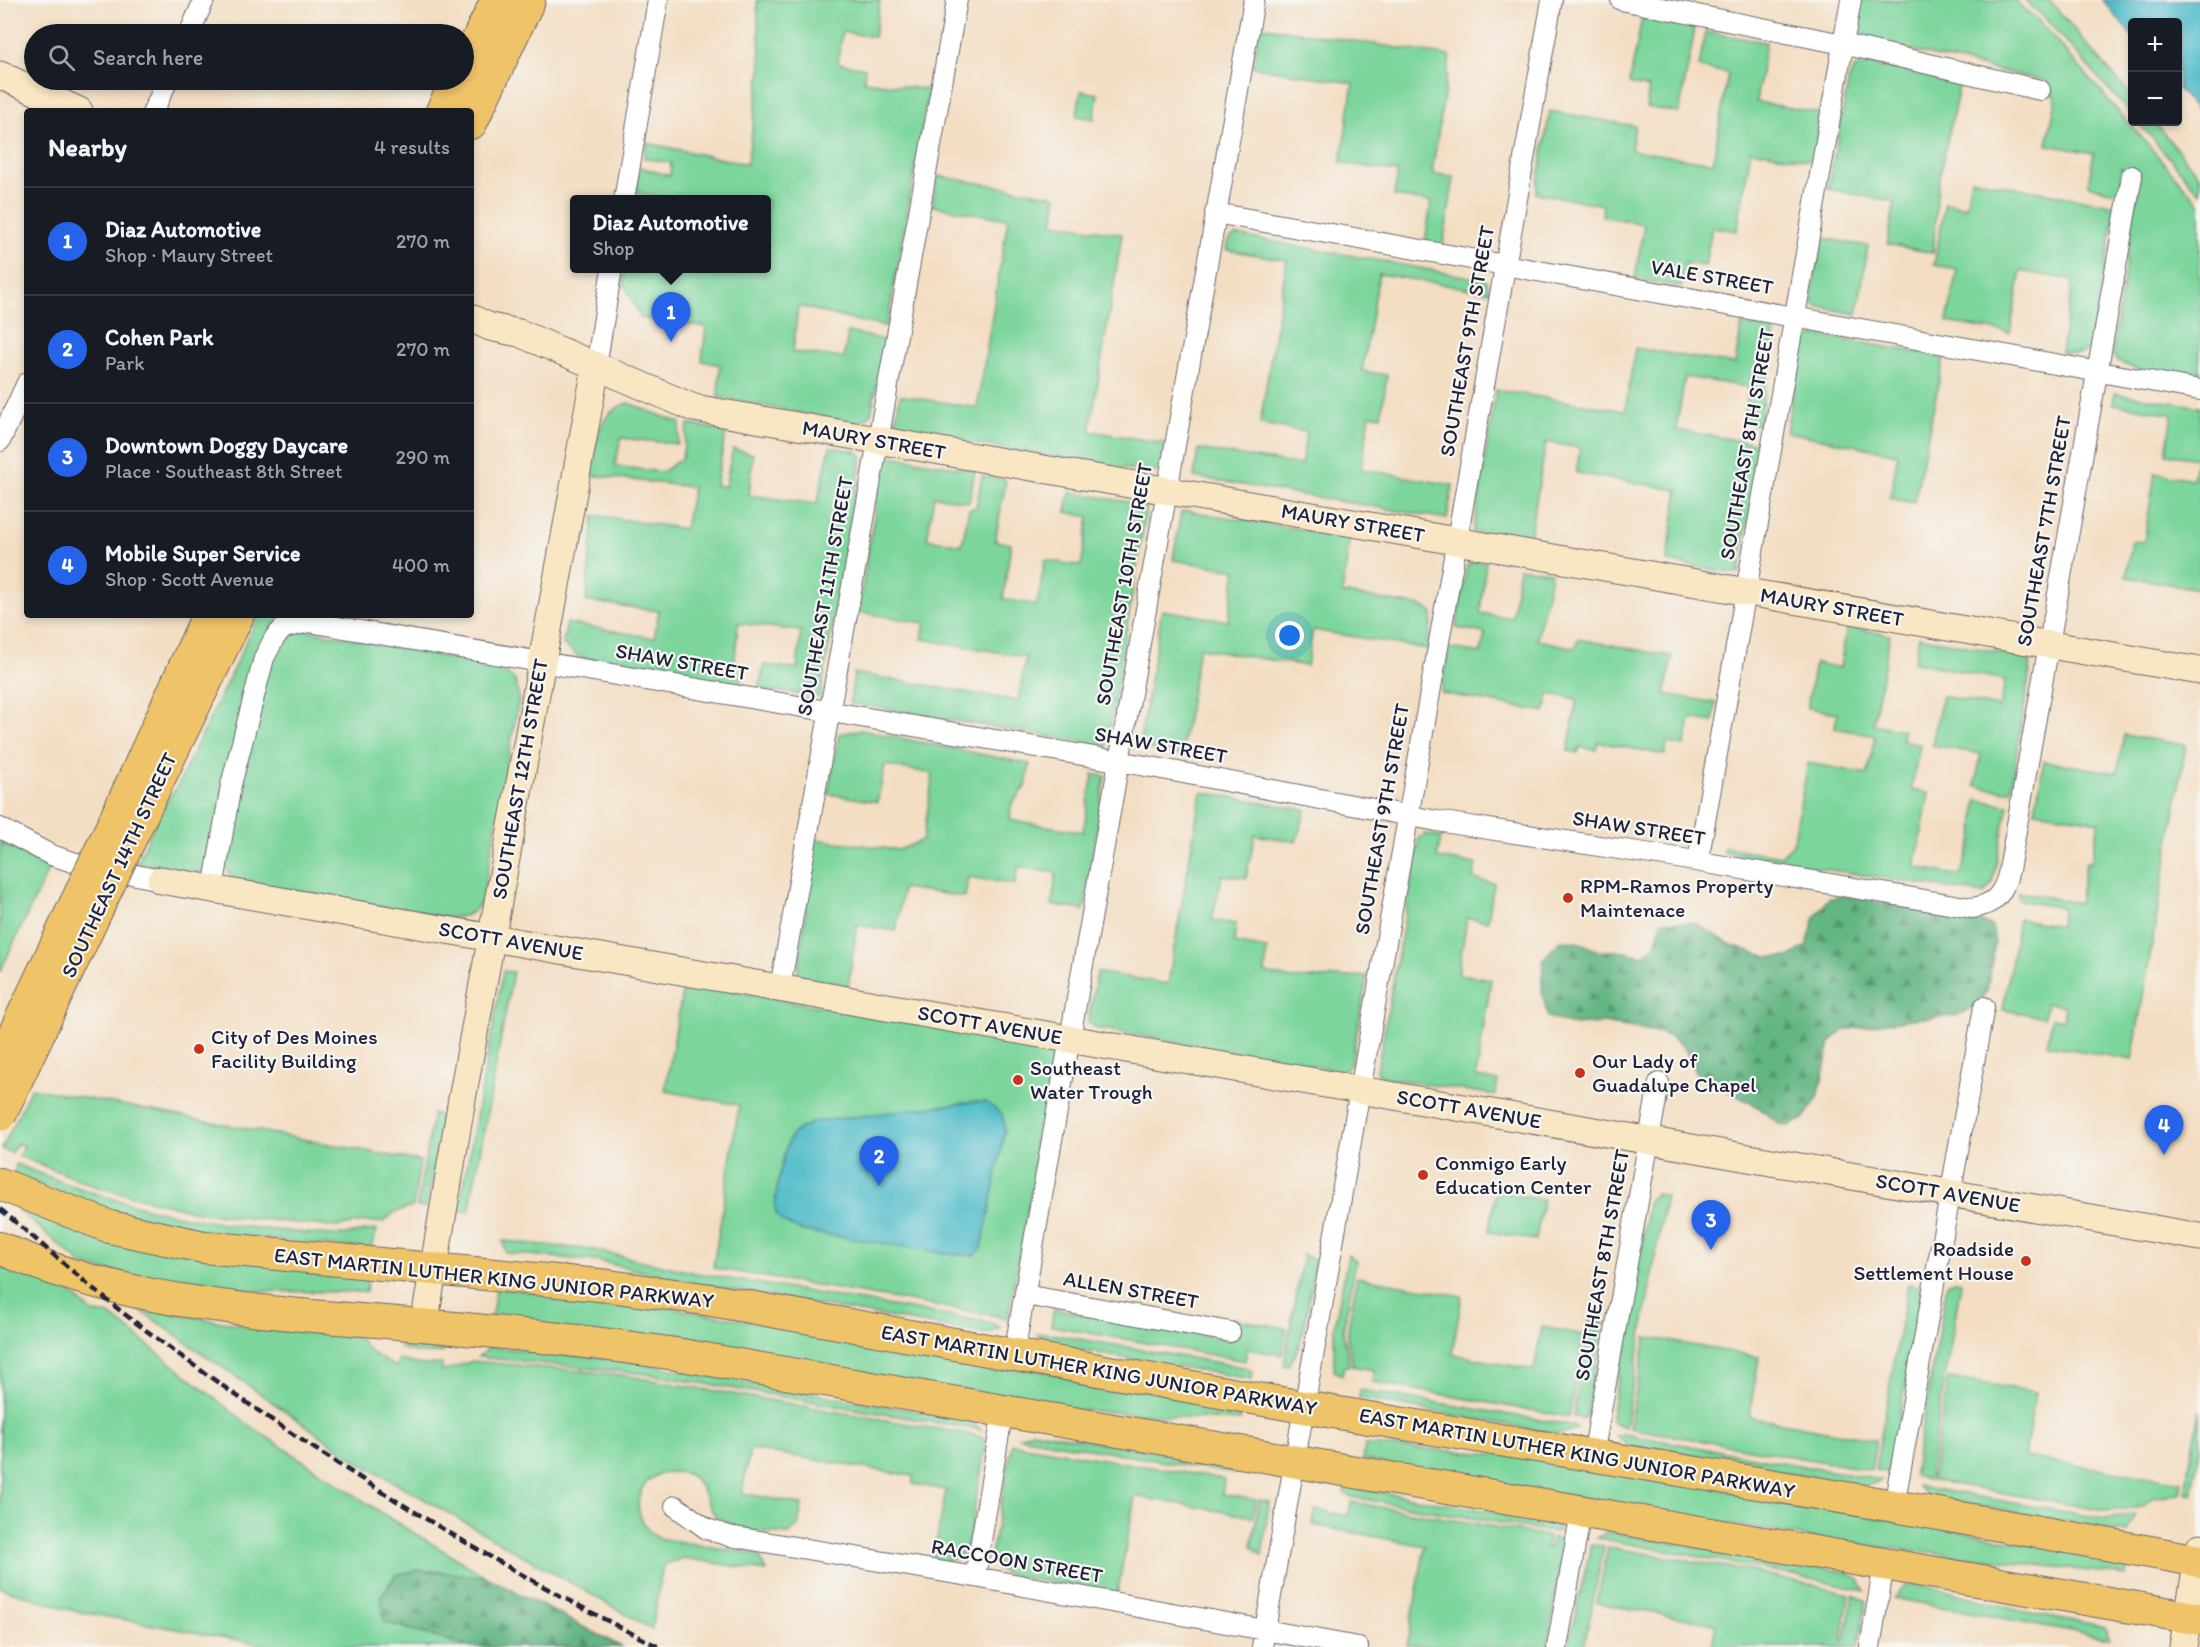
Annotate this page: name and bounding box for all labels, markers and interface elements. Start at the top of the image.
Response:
map controls [2128,18,2182,126]
button: + [2128,18,2182,72]
search box [24,24,474,90]
icon: search [45,41,78,74]
text: Search here [93,44,203,71]
button: − [2128,72,2182,126]
text: Nearby [48,131,127,163]
text: 4 results [374,135,450,159]
popup [570,195,771,273]
text: Diaz Automotive [592,209,749,236]
text: Diaz Automotive [105,216,261,243]
street label: SOUTHEAST 9TH STREET [1434,223,1499,458]
text: 1 [63,229,72,253]
text: 270 m [396,229,450,253]
text: Shop [592,236,634,260]
text: Shop · Maury Street [105,243,273,267]
street label: VALE STREET [1649,253,1775,300]
pin: 1 [652,292,690,342]
text: Cohen Park [105,324,213,351]
street label: SOUTHEAST 8TH STREET [1714,326,1779,562]
text: 2 [62,337,73,361]
text: 270 m [396,337,450,361]
text: Park [105,351,144,375]
street label: SOUTHEAST 7TH STREET [2011,414,2076,648]
street label: MAURY STREET [800,415,948,464]
text: Downtown Doggy Daycare [105,432,348,459]
text: 3 [62,445,73,469]
text: 290 m [395,445,450,469]
text: Place · Southeast 8th Street [105,459,343,483]
street label: SOUTHEAST 10TH STREET [1090,461,1157,707]
street label: SOUTHEAST 11TH STREET [791,474,858,718]
street label: MAURY STREET [1279,498,1427,547]
text: Mobile Super Service [105,540,301,567]
text: 4 [61,553,74,577]
text: 400 m [392,553,450,577]
text: Shop · Scott Avenue [105,567,274,591]
street label: MAURY STREET [1758,582,1906,631]
your location [1275,621,1304,650]
street label: SHAW STREET [614,638,751,686]
street label: SOUTHEAST 12TH STREET [486,656,553,901]
street label: SOUTHEAST 9TH STREET [1349,701,1414,936]
street label: SHAW STREET [1093,721,1230,769]
street label: SOUTHEAST 14TH STREET [55,748,182,981]
street label: SHAW STREET [1571,805,1707,850]
place label: RPM-Ramos Property Maintenace [1580,873,1773,922]
marker: RPM-Ramos Property Maintenace [1561,891,1575,905]
street label: SCOTT AVENUE [437,916,585,966]
street label: SCOTT AVENUE [916,1000,1064,1050]
place label: City of Des Moines Facility Building [211,1024,378,1073]
marker: City of Des Moines Facility Building [192,1042,206,1056]
place label: Our Lady of Guadalupe Chapel [1592,1048,1756,1097]
place label: Southeast Water Trough [1030,1055,1153,1104]
marker: Our Lady of Guadalupe Chapel [1573,1066,1587,1080]
marker: Southeast Water Trough [1011,1073,1025,1087]
street label: SCOTT AVENUE [1395,1084,1543,1134]
pin: 4 [2144,1106,2184,1155]
pin: 2 [860,1136,898,1186]
street label: SOUTHEAST 8TH STREET [1569,1147,1634,1383]
place label: Conmigo Early Education Center [1435,1150,1592,1199]
marker: Conmigo Early Education Center [1416,1168,1430,1182]
street label: SCOTT AVENUE [1874,1168,2022,1218]
pin: 3 [1692,1200,1730,1250]
place label: Roadside Settlement House [1854,1236,2014,1285]
street label: EAST MARTIN LUTHER KING JUNIOR PARKWAY [273,1242,715,1313]
marker: Roadside Settlement House [2019,1254,2033,1268]
street label: ALLEN STREET [1062,1265,1201,1314]
street label: EAST MARTIN LUTHER KING JUNIOR PARKWAY [879,1319,1319,1420]
street label: EAST MARTIN LUTHER KING JUNIOR PARKWAY [1357,1402,1797,1503]
street label: RACCOON STREET [929,1533,1105,1588]

